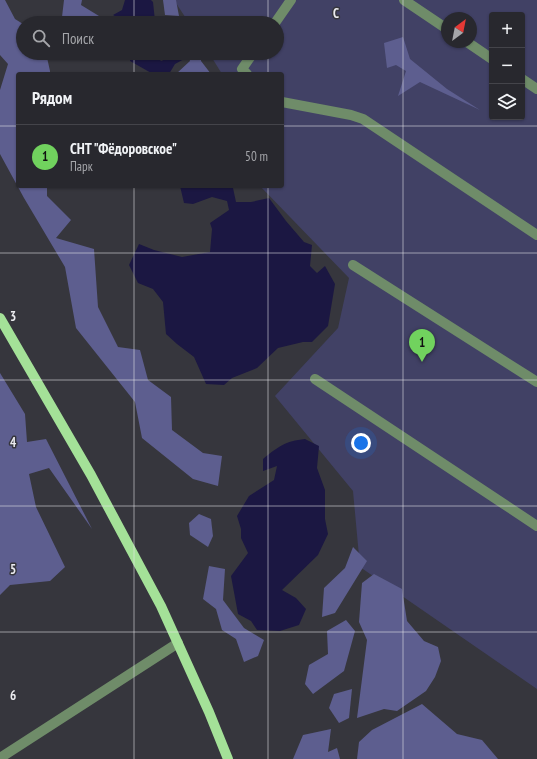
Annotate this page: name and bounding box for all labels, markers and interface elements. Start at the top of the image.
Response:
text: C [333,5,339,22]
north arrow [441,12,477,48]
map controls [489,12,525,120]
button: + [489,12,525,48]
search box [16,16,284,60]
icon: search [30,27,52,49]
text: Поиск [62,29,94,48]
button: − [489,48,525,84]
button: layers [489,84,525,120]
text: Рядом [32,87,72,109]
text: СНТ "Фёдоровское" [70,139,177,158]
text: 1 [42,148,48,165]
text: 50 m [245,148,268,165]
text: Парк [70,158,93,175]
text: 3 [10,308,16,325]
pin: 1 [409,329,435,362]
your location [351,433,371,453]
text: 4 [10,434,17,451]
text: 5 [10,561,16,578]
text: 6 [10,687,16,704]

